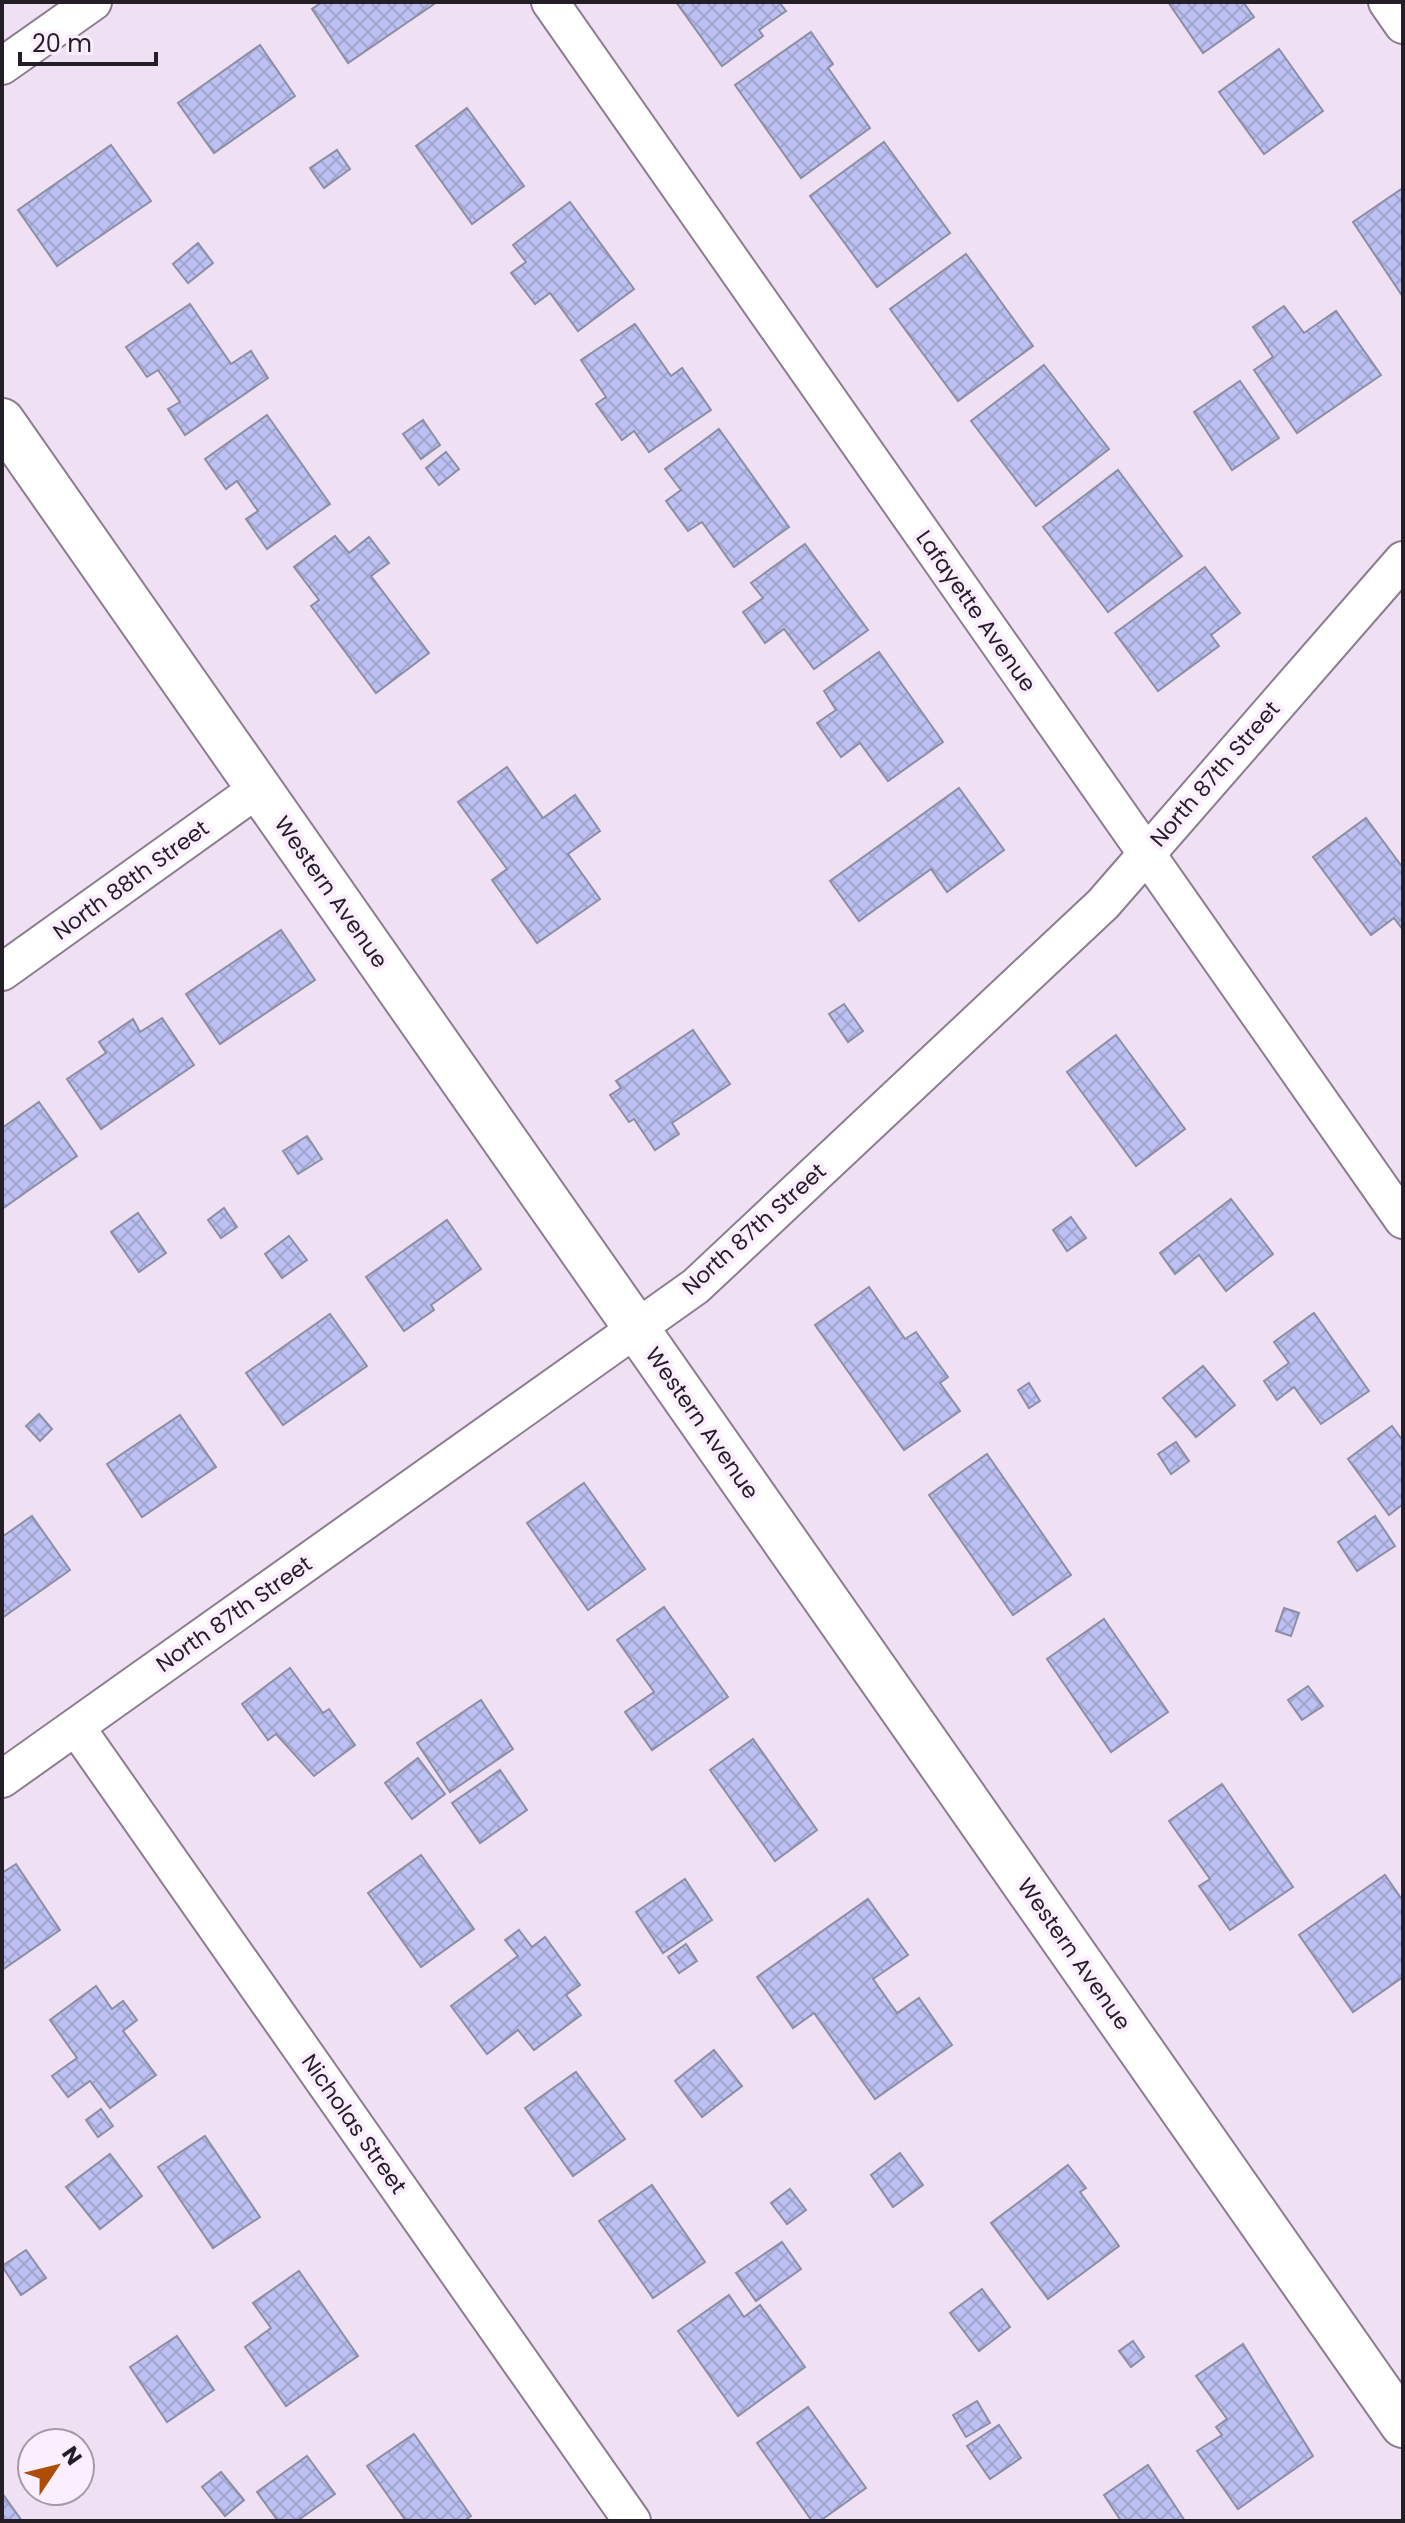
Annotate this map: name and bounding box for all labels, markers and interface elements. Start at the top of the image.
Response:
scale bar [20,16,156,66]
text: 20 m [32,27,92,60]
street label: Lafayette Avenue [909,524,1043,698]
street label: North 87th Street [1143,694,1287,854]
street label: Western Avenue [267,810,395,974]
street label: North 88th Street [47,813,215,947]
street label: North 87th Street [675,1156,833,1302]
street label: Western Avenue [638,1341,766,1505]
street label: North 87th Street [150,1549,318,1679]
street label: Western Avenue [1010,1872,1138,2036]
street label: Nicholas Street [294,2048,414,2200]
north arrow [16,2427,96,2507]
text: N [55,2440,89,2471]

